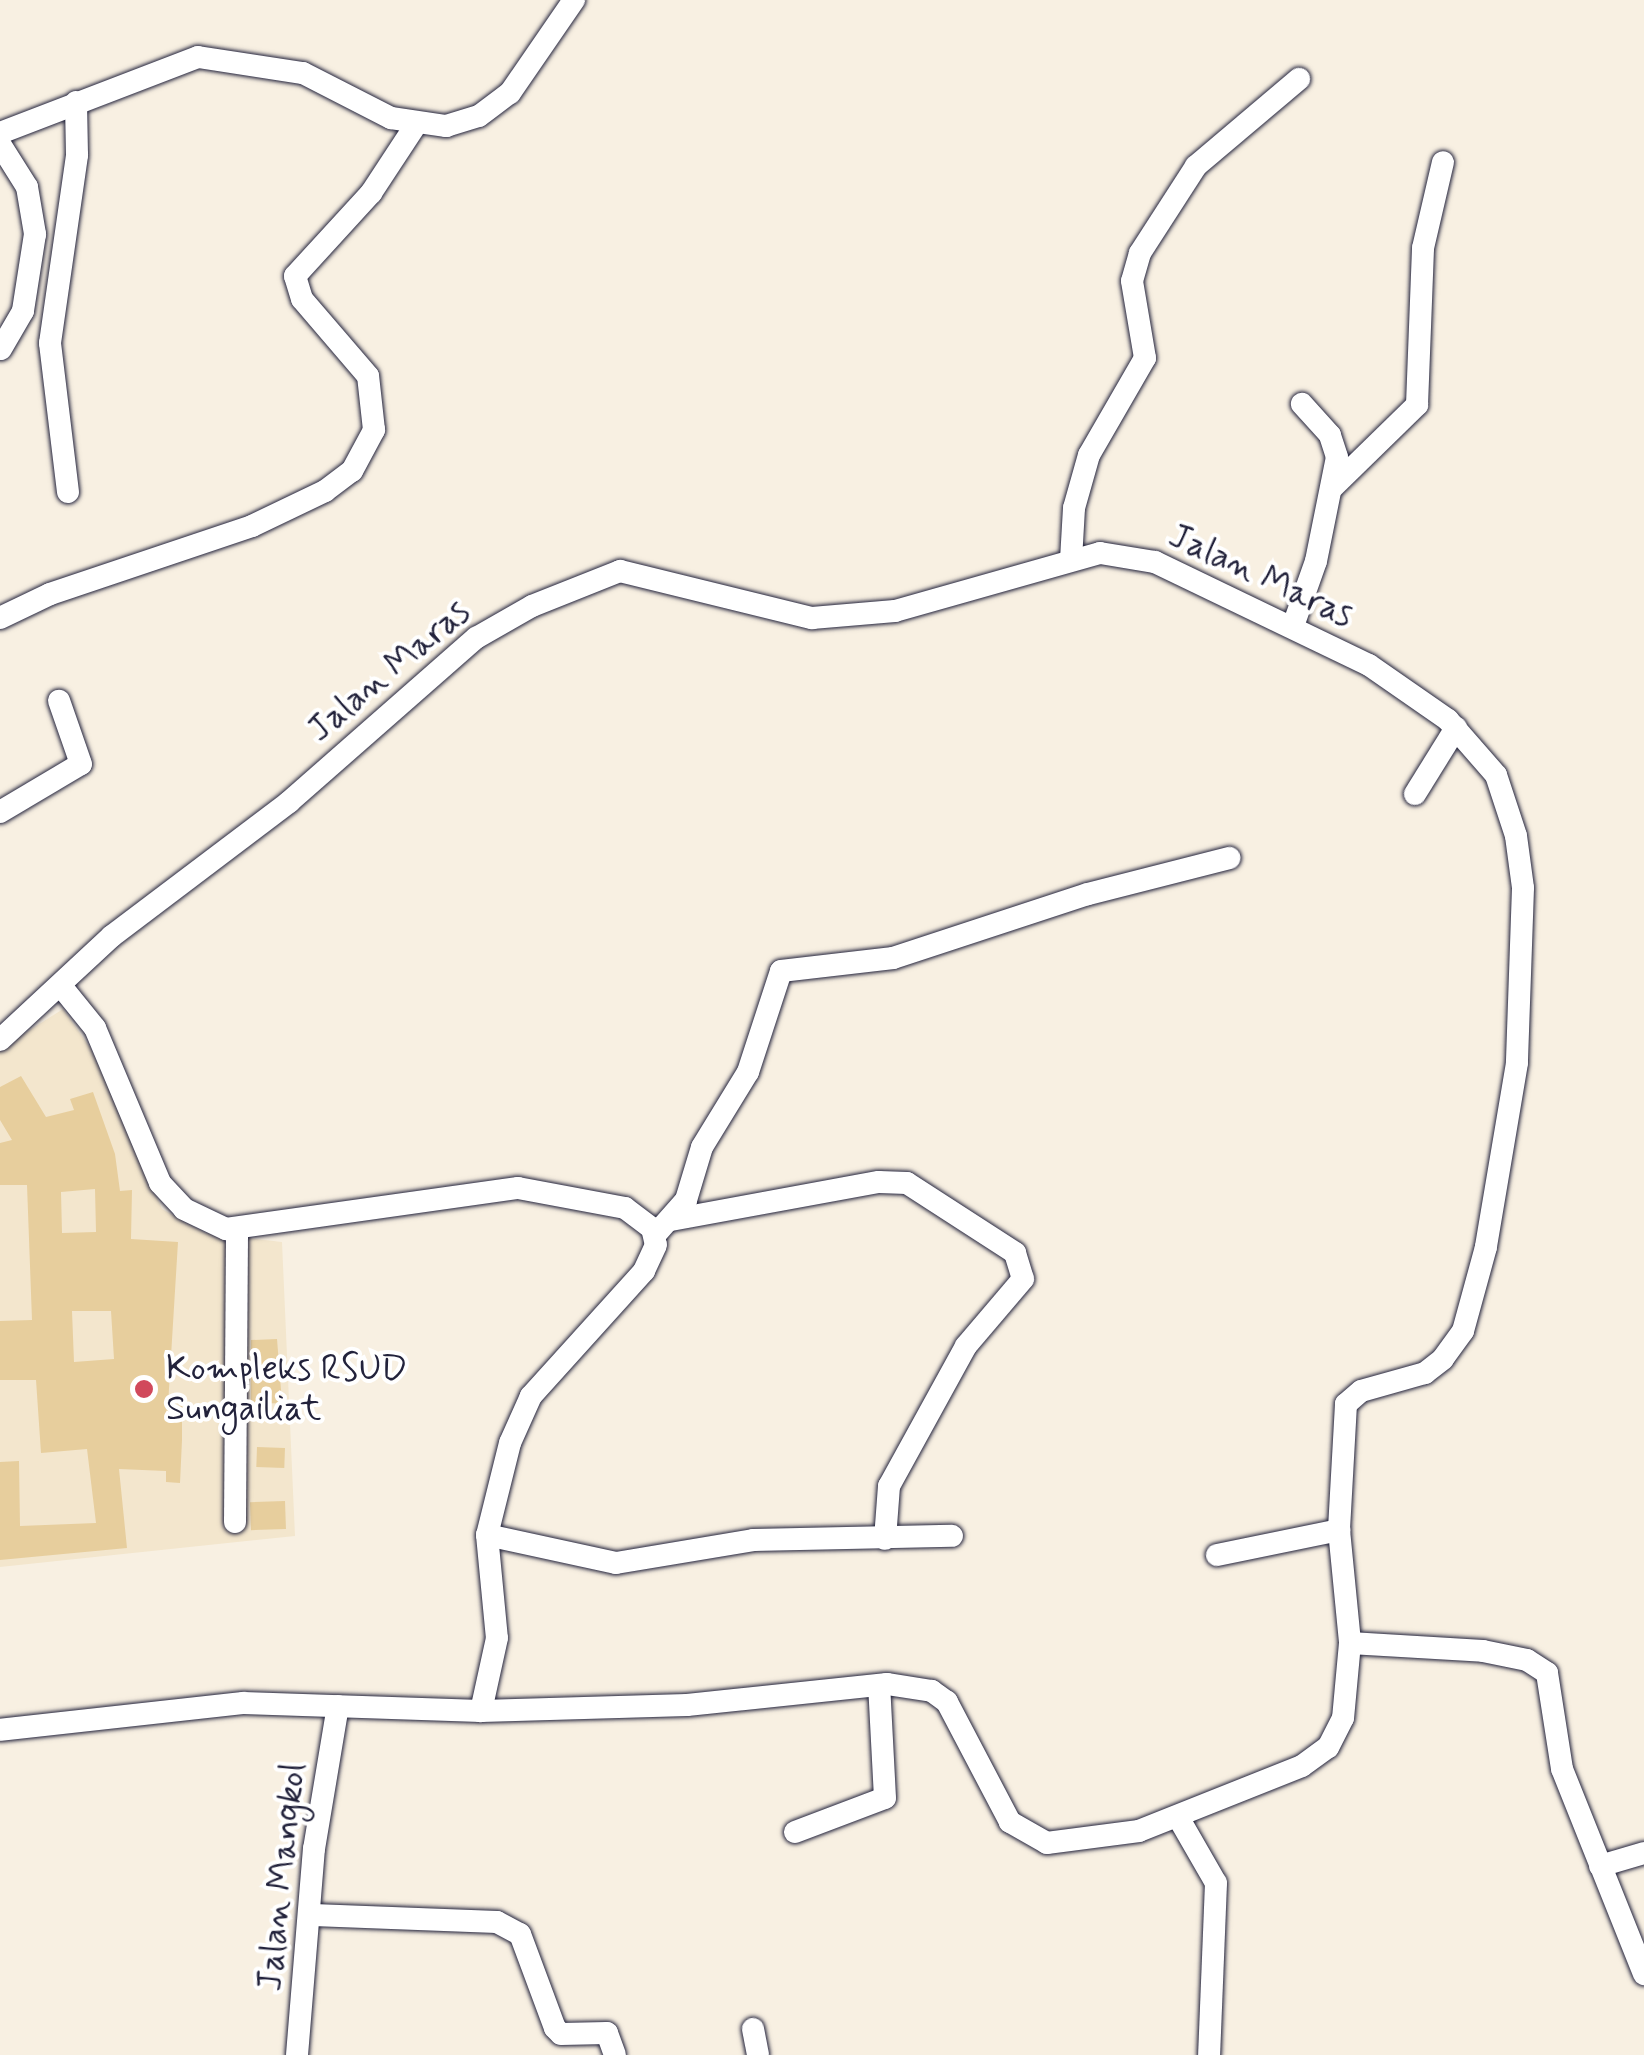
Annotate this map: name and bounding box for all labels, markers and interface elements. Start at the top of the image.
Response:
street label: Jalan Maras [1164,516,1358,636]
street label: Jalan Maras [301,593,477,749]
place label: Kompleks RSUD Sungailiat [166,1348,407,1430]
marker: Kompleks RSUD Sungailiat [131,1376,157,1402]
street label: Jalan Mangkol [249,1763,315,1991]

